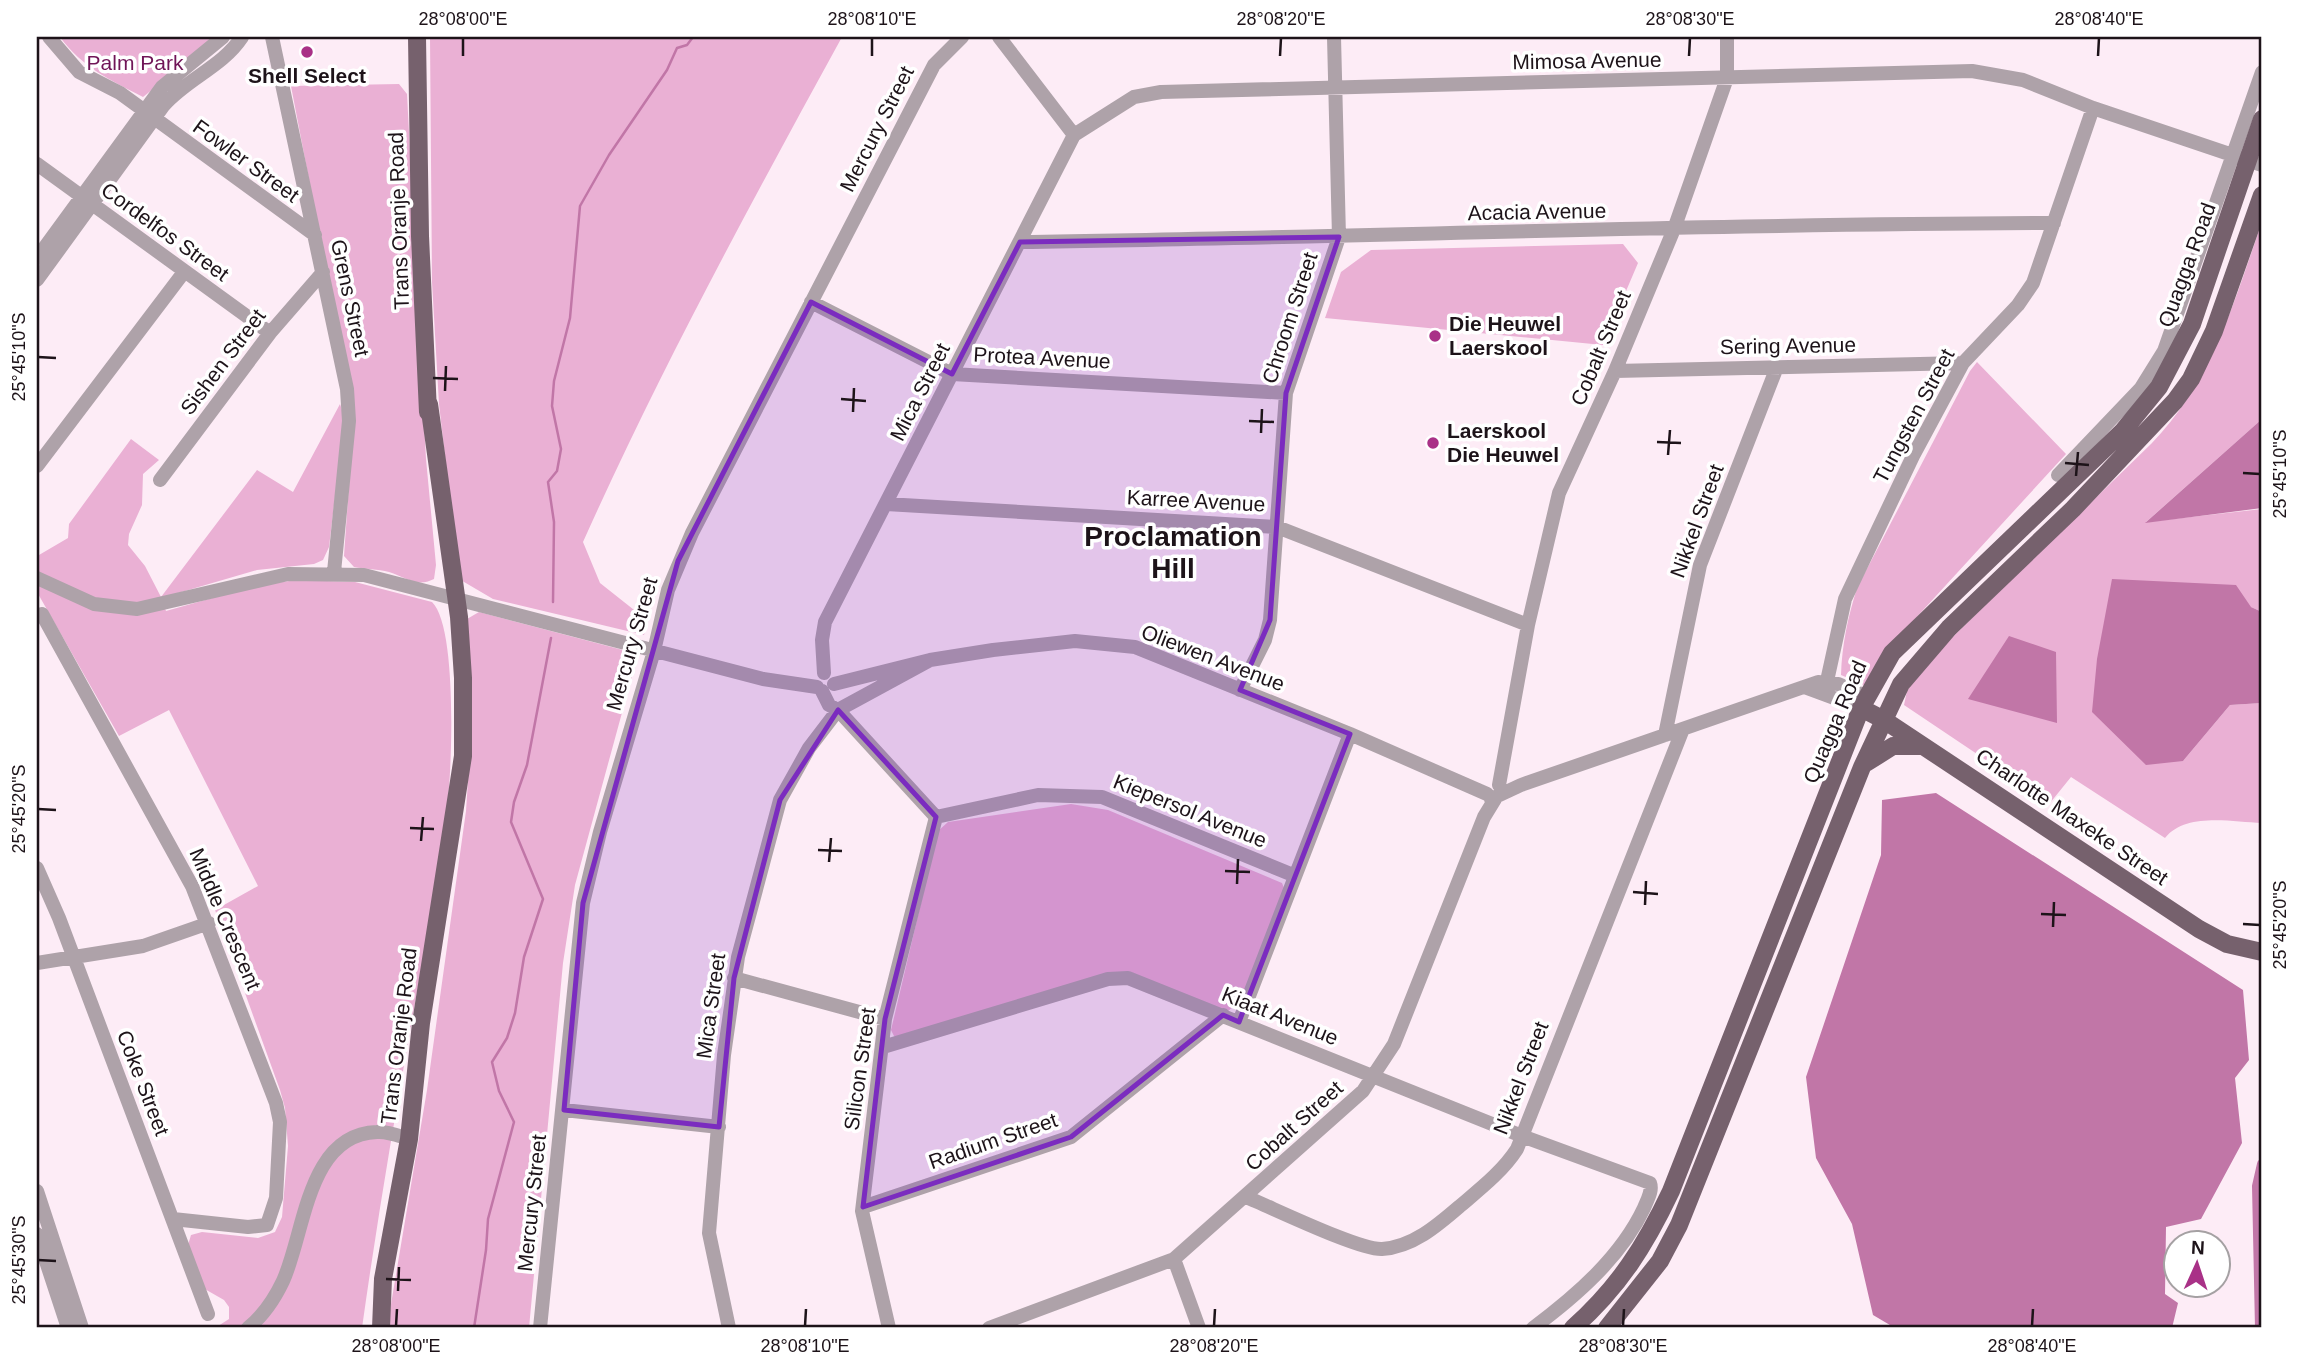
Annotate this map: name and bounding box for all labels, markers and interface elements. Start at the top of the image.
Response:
text: 28°08'00"E [418,9,508,29]
text: 28°08'10"E [827,9,917,29]
text: 28°08'20"E [1236,9,1326,29]
text: 28°08'30"E [1645,9,1735,29]
text: 28°08'40"E [2054,9,2144,29]
marker: Shell Select [299,44,315,60]
street label: Mimosa Avenue [1512,48,1662,73]
park label: Palm Park [87,51,184,74]
street label: Mercury Street [835,62,918,195]
place label: Shell Select [248,64,366,87]
street label: Fowler Street [189,115,304,207]
street label: Trans Oranje Road [384,132,413,310]
street label: Cordelfos Street [97,178,234,286]
street label: Acacia Avenue [1468,199,1606,224]
street label: Quagga Road [2153,199,2220,330]
street label: Grens Street [327,237,374,359]
street label: Chroom Street [1257,249,1322,386]
street label: Cobalt Street [1566,287,1635,409]
street label: Sishen Street [175,304,270,419]
text: 25°45'10"S [9,312,29,402]
place label: Die Heuwel Laerskool [1449,312,1561,359]
marker: Die Heuwel Laerskool [1427,328,1443,344]
street label: Sering Avenue [1720,333,1856,358]
street label: Mica Street [885,339,954,444]
street label: Protea Avenue [973,342,1111,373]
street label: Tungsten Street [1869,345,1959,487]
place label: Laerskool Die Heuwel [1447,419,1559,466]
text: 25°45'10"S [2270,429,2290,519]
marker: Laerskool Die Heuwel [1425,435,1441,451]
street label: Nikkel Street [1665,461,1728,581]
street label: Karree Avenue [1126,485,1266,516]
district label: Proclamation Hill [1084,521,1262,584]
street label: Mercury Street [601,574,662,713]
street label: Oliewen Avenue [1138,620,1288,695]
street label: Quagga Road [1798,657,1871,786]
street label: Charlotte Maxeke Street [1972,744,2173,890]
text: 25°45'20"S [9,764,29,854]
street label: Kiepersol Avenue [1110,769,1270,852]
street label: Middle Crescent [185,844,266,993]
text: 25°45'20"S [2270,880,2290,970]
street label: Trans Oranje Road [376,946,421,1126]
street label: Mica Street [692,952,729,1060]
street label: Kiaat Avenue [1219,982,1342,1049]
street label: Silicon Street [840,1006,880,1132]
street label: Nikkel Street [1488,1018,1553,1138]
street label: Coke Street [113,1027,174,1139]
street label: Cobalt Street [1240,1076,1347,1175]
street label: Radium Street [926,1108,1060,1173]
street label: Mercury Street [513,1133,550,1273]
text: 25°45'30"S [9,1215,29,1305]
north arrow [2162,1228,2232,1298]
text: N [2190,1237,2205,1258]
text: 28°08'00"E [351,1336,441,1356]
text: 28°08'10"E [760,1336,850,1356]
text: 28°08'20"E [1169,1336,1259,1356]
text: 28°08'30"E [1578,1336,1668,1356]
text: 28°08'40"E [1987,1336,2077,1356]

